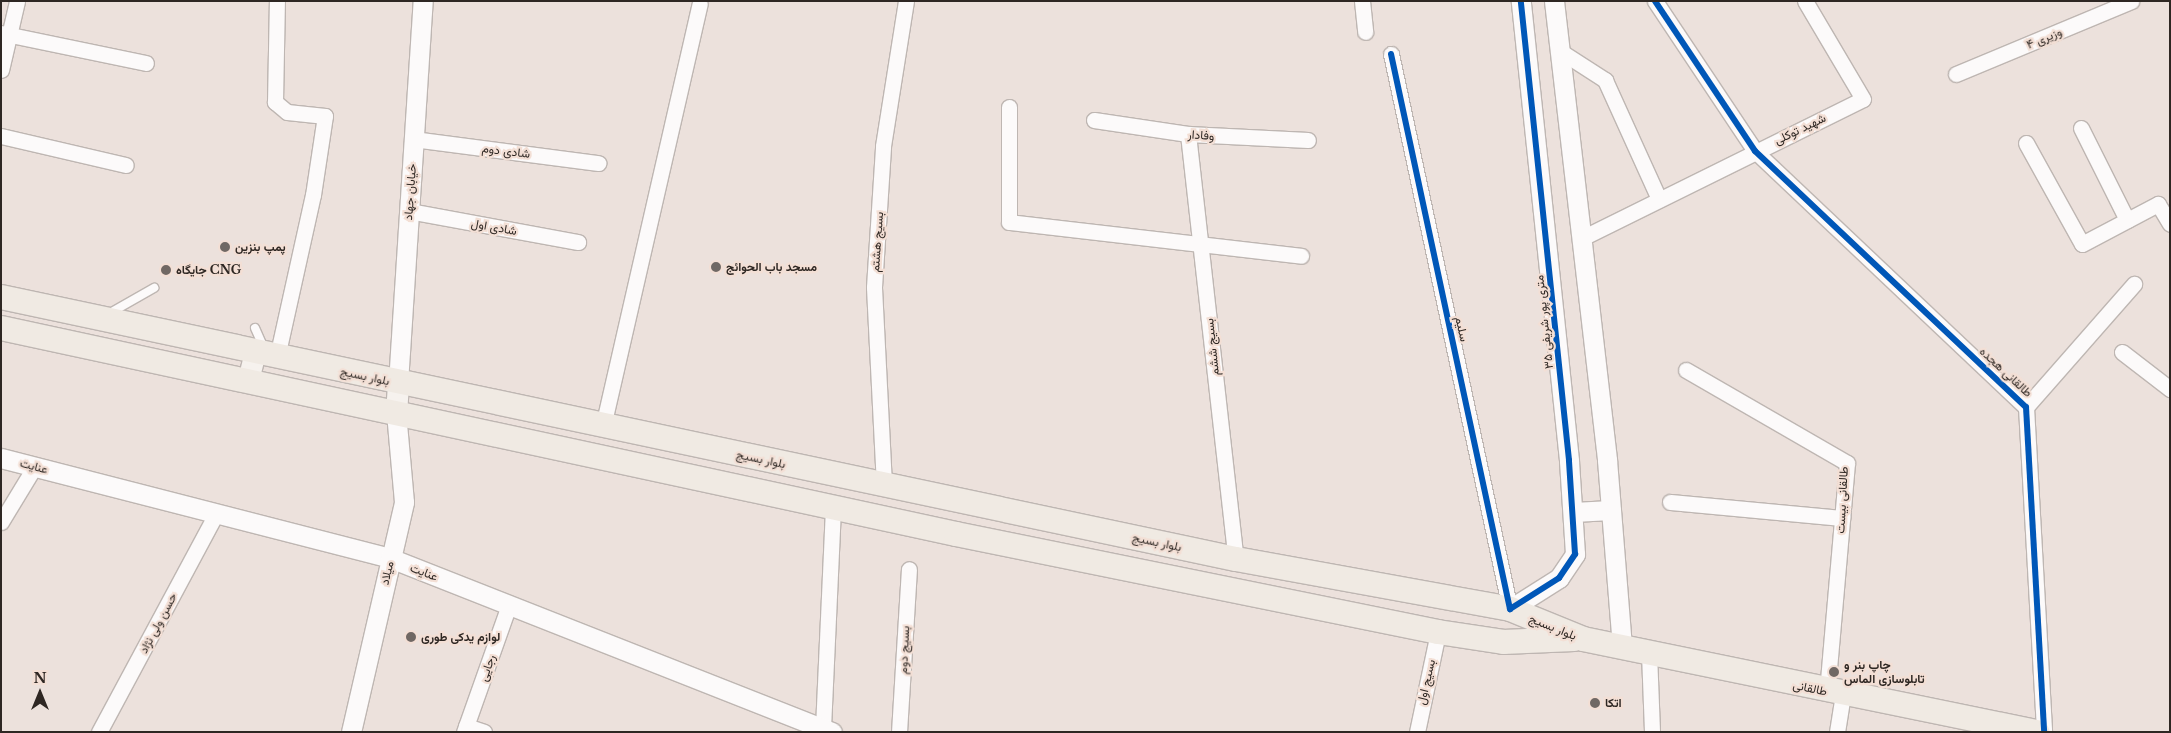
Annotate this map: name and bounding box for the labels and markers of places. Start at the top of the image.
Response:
place label: پمپ بنزین [235,240,286,254]
marker: پمپ بنزین [219,241,231,253]
place label: مسجد باب الحوائج [726,260,817,274]
marker: مسجد باب الحوائج [710,261,722,273]
place label: جایگاه CNG [176,263,241,277]
marker: جایگاه CNG [160,264,172,276]
place label: لوازم یدکی طوری [421,630,500,644]
marker: لوازم یدکی طوری [405,631,417,643]
place label: چاپ بنر و تابلوسازی الماس [1844,658,1925,686]
marker: چاپ بنر و تابلوسازی الماس [1828,666,1840,678]
place label: اتکا [1605,696,1622,710]
marker: اتکا [1589,697,1601,709]

